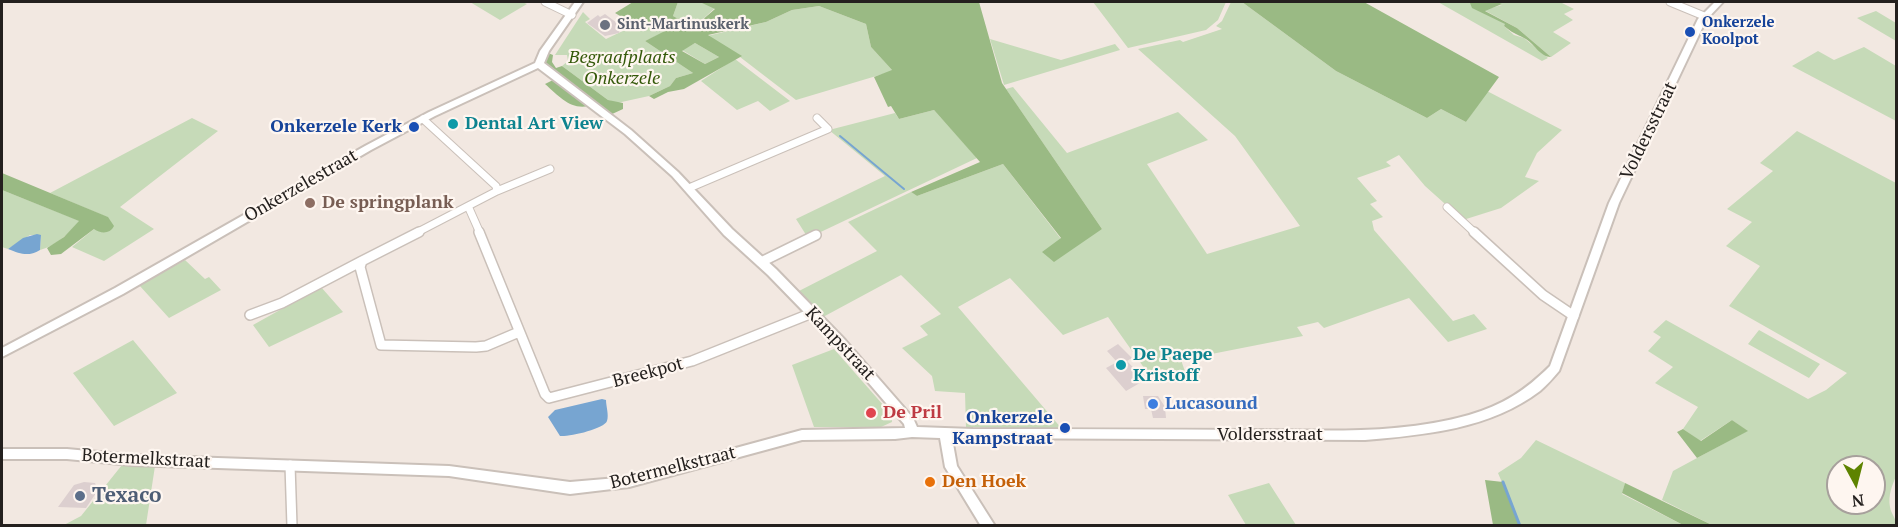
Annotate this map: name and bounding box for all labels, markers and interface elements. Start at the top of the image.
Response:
place label: Onkerzele Koolpot [1702,14,1774,49]
place label: Sint-Martinuskerk [617,16,749,34]
marker: Sint-Martinuskerk [598,18,612,32]
marker: Onkerzele Koolpot [1683,25,1697,39]
park label: Begraafplaats Onkerzele [569,47,675,90]
street label: Voldersstraat [1616,79,1682,183]
place label: Dental Art View [465,113,603,135]
place label: Onkerzele Kerk [270,116,402,138]
marker: Dental Art View [446,117,460,131]
marker: Onkerzele Kerk [407,120,421,134]
street label: Onkerzelestraat [240,145,362,227]
place label: De springplank [322,192,453,214]
marker: De springplank [303,196,317,210]
street label: Kampstraat [800,303,880,385]
place label: De Paepe Kristoff [1133,344,1213,386]
street label: Breekpot [610,353,686,393]
marker: De Paepe Kristoff [1114,358,1128,372]
place label: Lucasound [1165,393,1258,415]
marker: Lucasound [1146,397,1160,411]
place label: De Pril [883,402,942,424]
marker: De Pril [864,406,878,420]
place label: Onkerzele Kampstraat [952,407,1053,450]
marker: Onkerzele Kampstraat [1058,421,1072,435]
street label: Voldersstraat [1217,424,1323,446]
street label: Botermelkstraat [608,442,738,494]
street label: Botermelkstraat [81,445,211,473]
north arrow [1826,455,1886,515]
place label: Den Hoek [942,471,1026,493]
marker: Den Hoek [923,475,937,489]
place label: Texaco [92,483,162,509]
marker: Texaco [73,489,87,503]
text: N [1851,489,1865,513]

